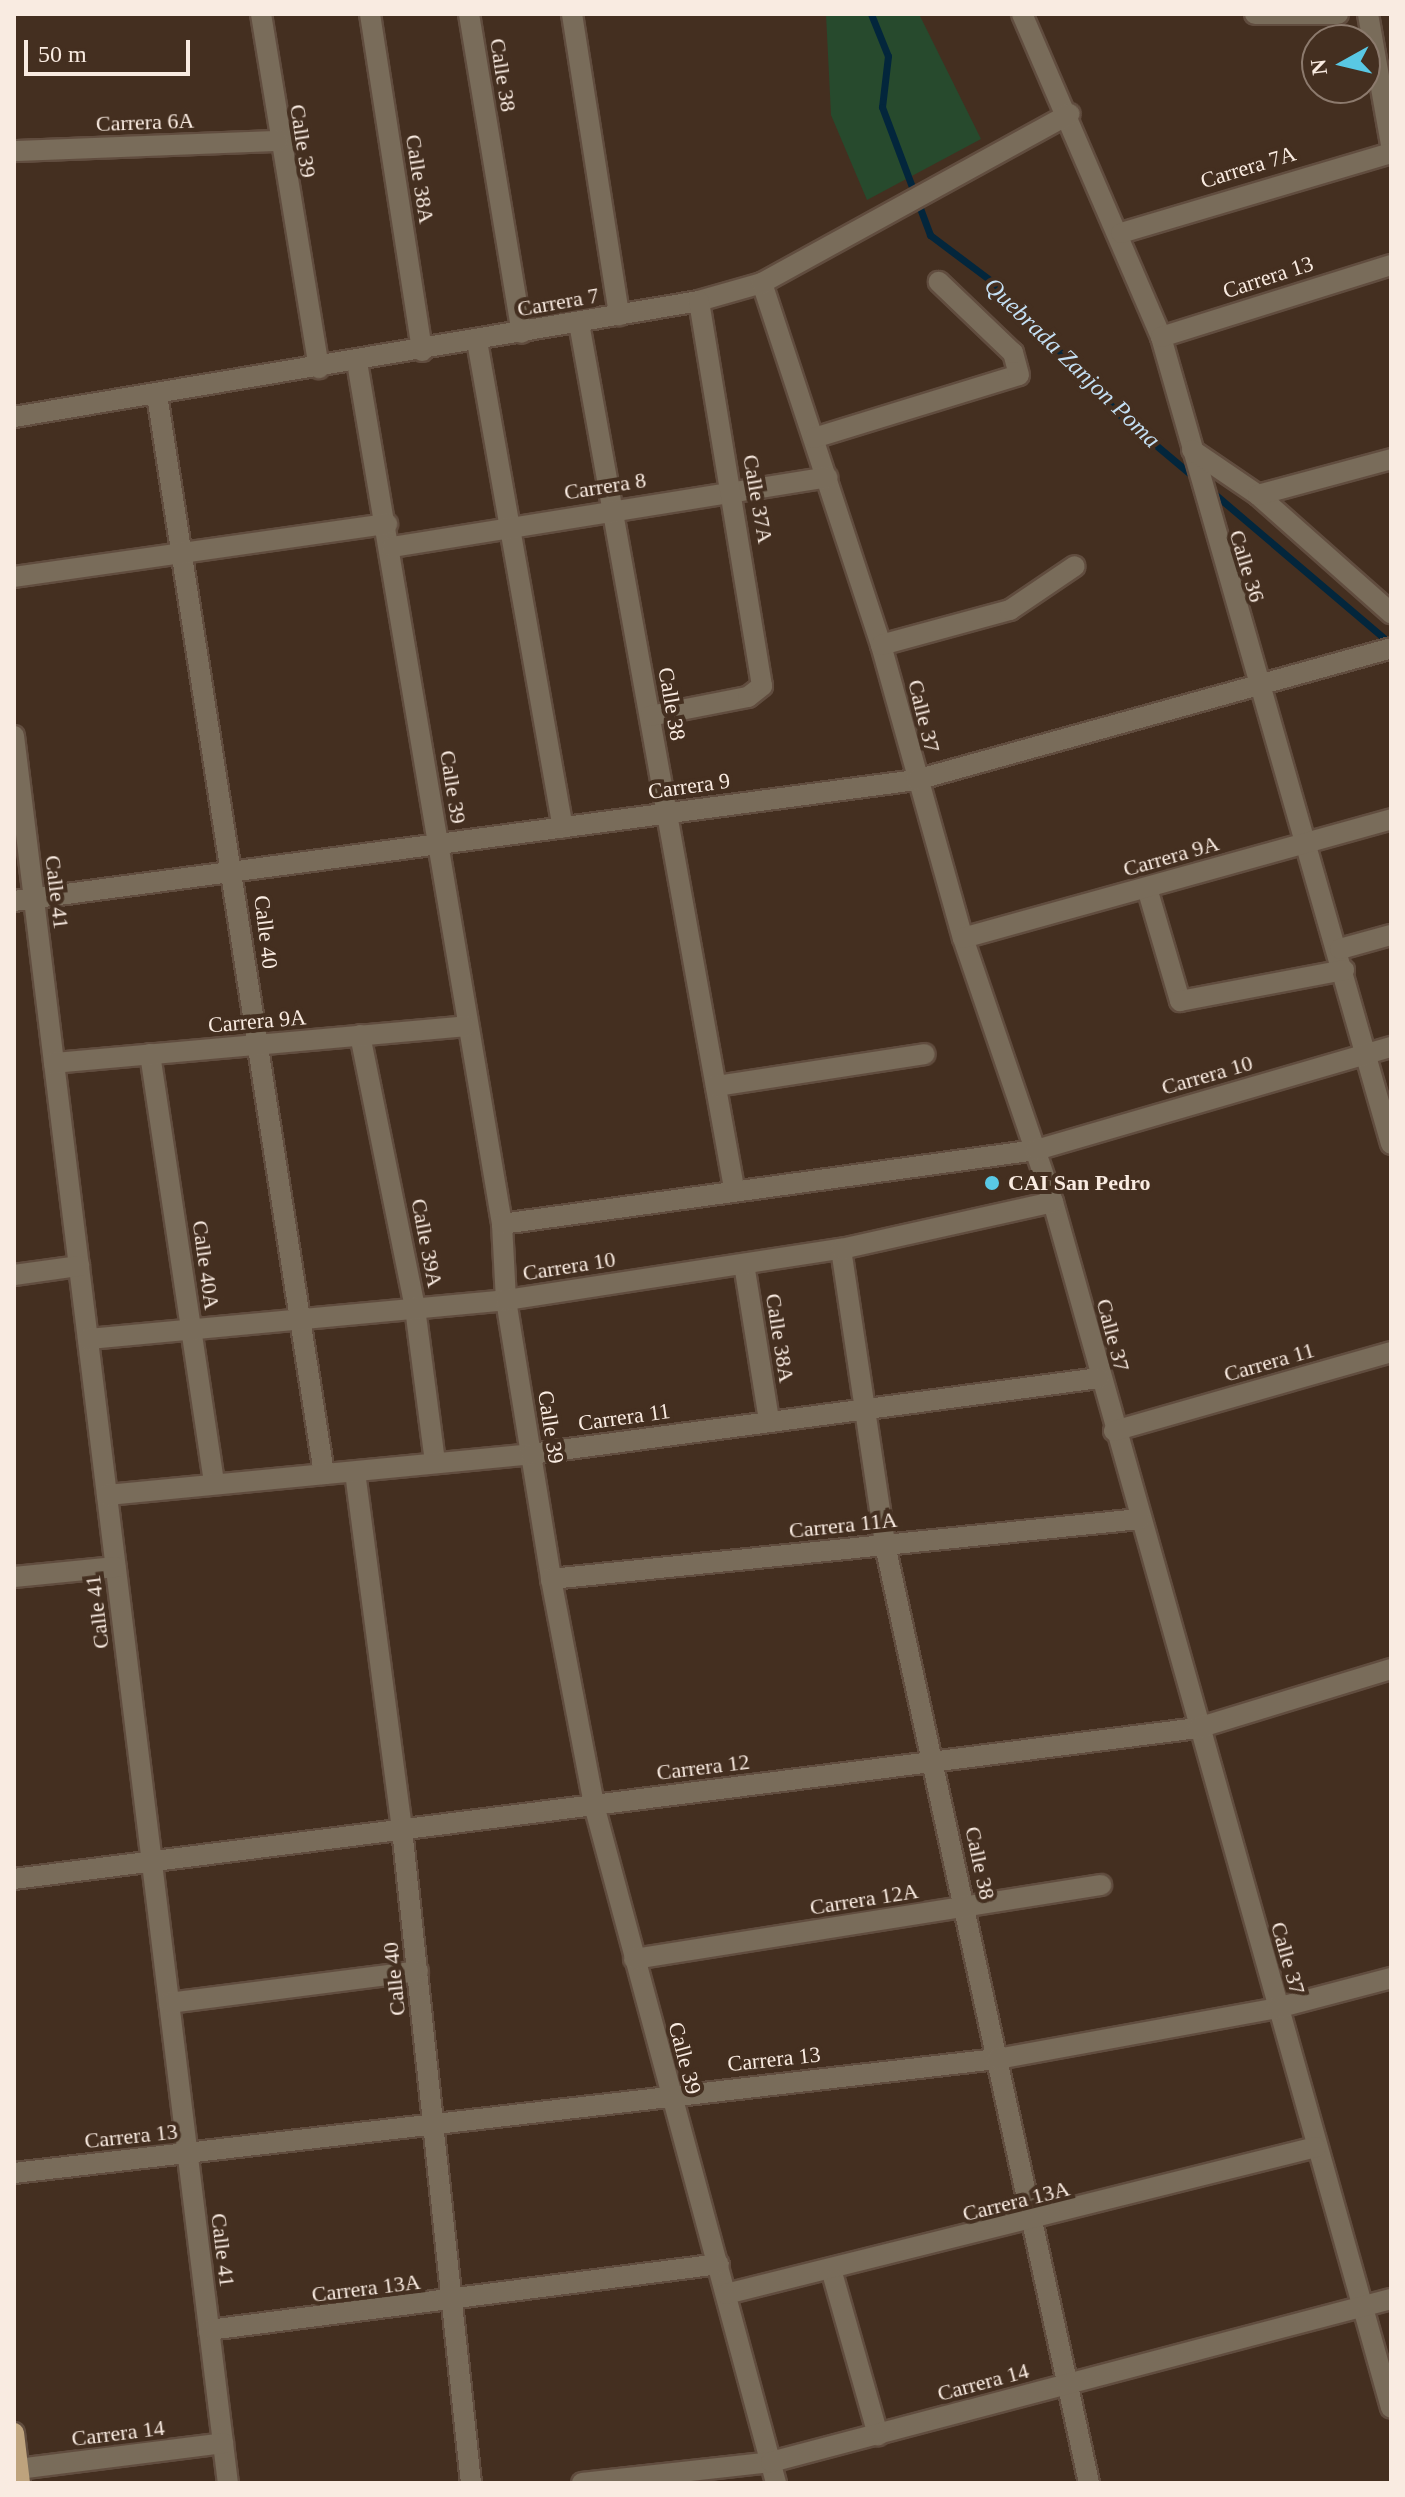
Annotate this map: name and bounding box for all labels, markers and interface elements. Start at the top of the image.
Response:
scale bar [28,24,194,74]
north arrow [1301,24,1381,104]
street label: Calle 38 [484,36,522,114]
text: 50 m [38,41,87,67]
text: N [1305,58,1332,77]
street label: Calle 39 [284,102,322,180]
street label: Carrera 6A [95,107,195,137]
street label: Calle 38A [400,133,440,225]
street label: Carrera 7A [1197,140,1299,194]
street label: Carrera 13 [1219,250,1317,304]
water label: Quebrada Zanjon Poma [978,272,1166,454]
street label: Carrera 7 [515,282,601,322]
street label: Calle 37A [737,452,779,546]
street label: Carrera 8 [562,467,648,505]
street label: Calle 36 [1224,527,1270,605]
street label: Calle 38 [653,665,691,743]
street label: Calle 37 [902,677,946,755]
street label: Calle 39 [434,748,472,826]
street label: Carrera 9 [646,767,732,805]
street label: Carrera 9A [1120,830,1222,882]
street label: Calle 41 [39,854,75,930]
street label: Calle 40 [248,894,284,970]
street label: Carrera 9A [207,1004,307,1038]
street label: Carrera 10 [1158,1049,1256,1101]
place label: CAI San Pedro [1008,1170,1151,1196]
marker: CAI San Pedro [983,1174,1001,1192]
street label: Calle 39A [405,1196,449,1290]
street label: Calle 40A [187,1219,225,1311]
street label: Carrera 10 [521,1246,617,1286]
street label: Calle 38A [760,1292,800,1384]
street label: Calle 37 [1091,1296,1135,1374]
street label: Carrera 11 [1221,1337,1317,1387]
street label: Calle 39 [532,1388,570,1466]
street label: Carrera 11 [576,1397,672,1437]
street label: Carrera 11A [788,1506,898,1544]
street label: Calle 41 [79,1574,115,1650]
street label: Carrera 12 [655,1748,751,1786]
street label: Calle 38 [959,1824,1001,1902]
street label: Carrera 12A [808,1877,920,1921]
street label: Calle 37 [1265,1919,1311,1997]
street label: Calle 40 [377,1941,411,2017]
street label: Calle 39 [663,2019,707,2097]
street label: Carrera 13 [726,2041,822,2077]
street label: Carrera 13 [83,2118,179,2154]
street label: Carrera 13A [960,2175,1072,2227]
street label: Calle 41 [205,2212,241,2288]
street label: Carrera 13A [310,2268,422,2308]
street label: Carrera 14 [934,2357,1032,2407]
street label: Carrera 14 [70,2414,166,2452]

